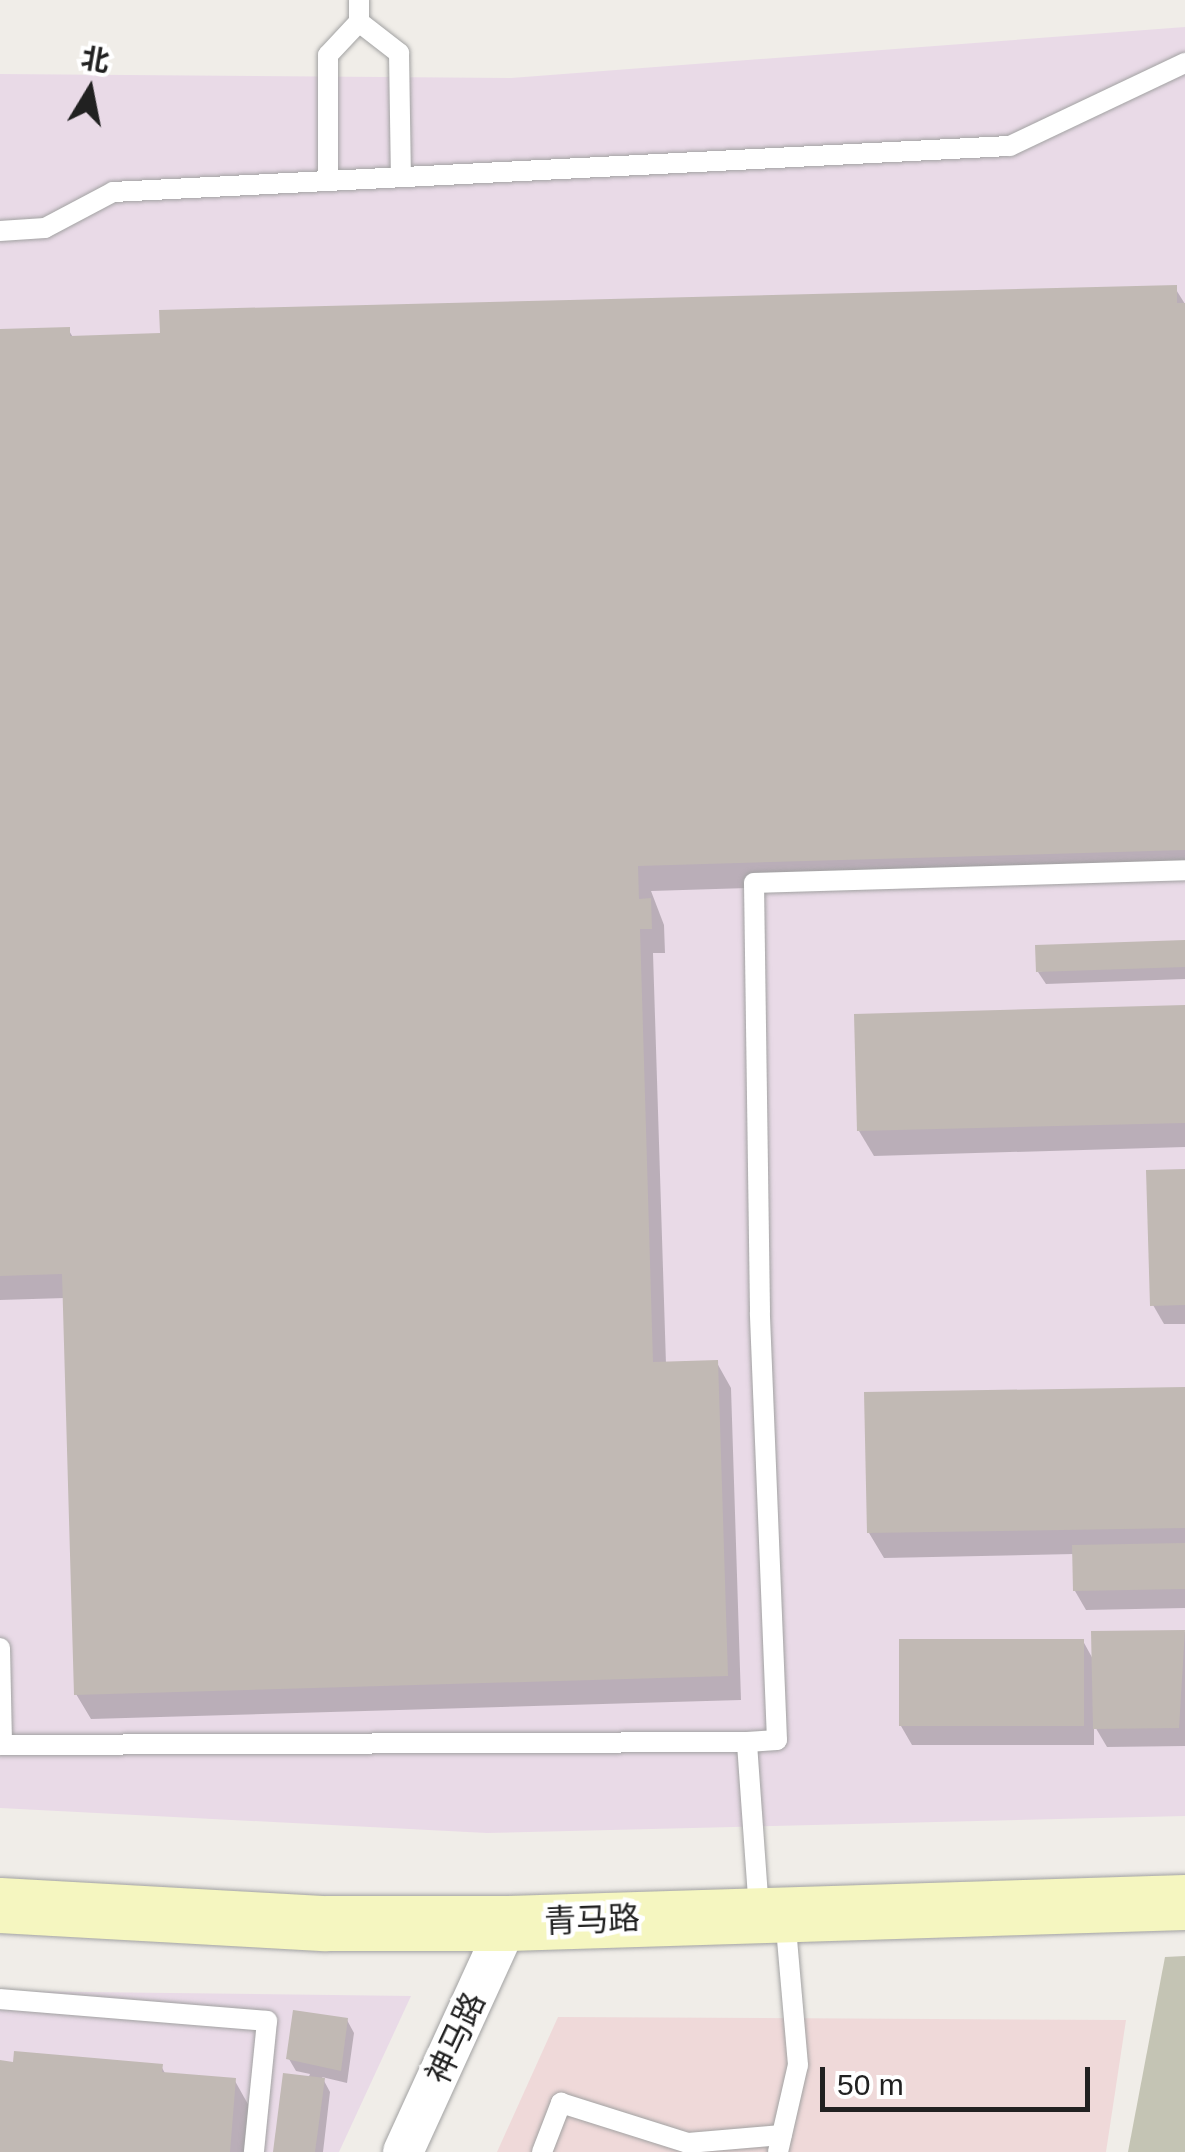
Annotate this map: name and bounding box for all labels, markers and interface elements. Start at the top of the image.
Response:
north arrow [40,40,140,140]
text: 北 [79,42,112,78]
street label: 青马路 [543,1899,641,1941]
street label: 神马路 [418,1986,494,2090]
scale bar [825,2047,1095,2109]
text: 50 m [837,2068,904,2101]

